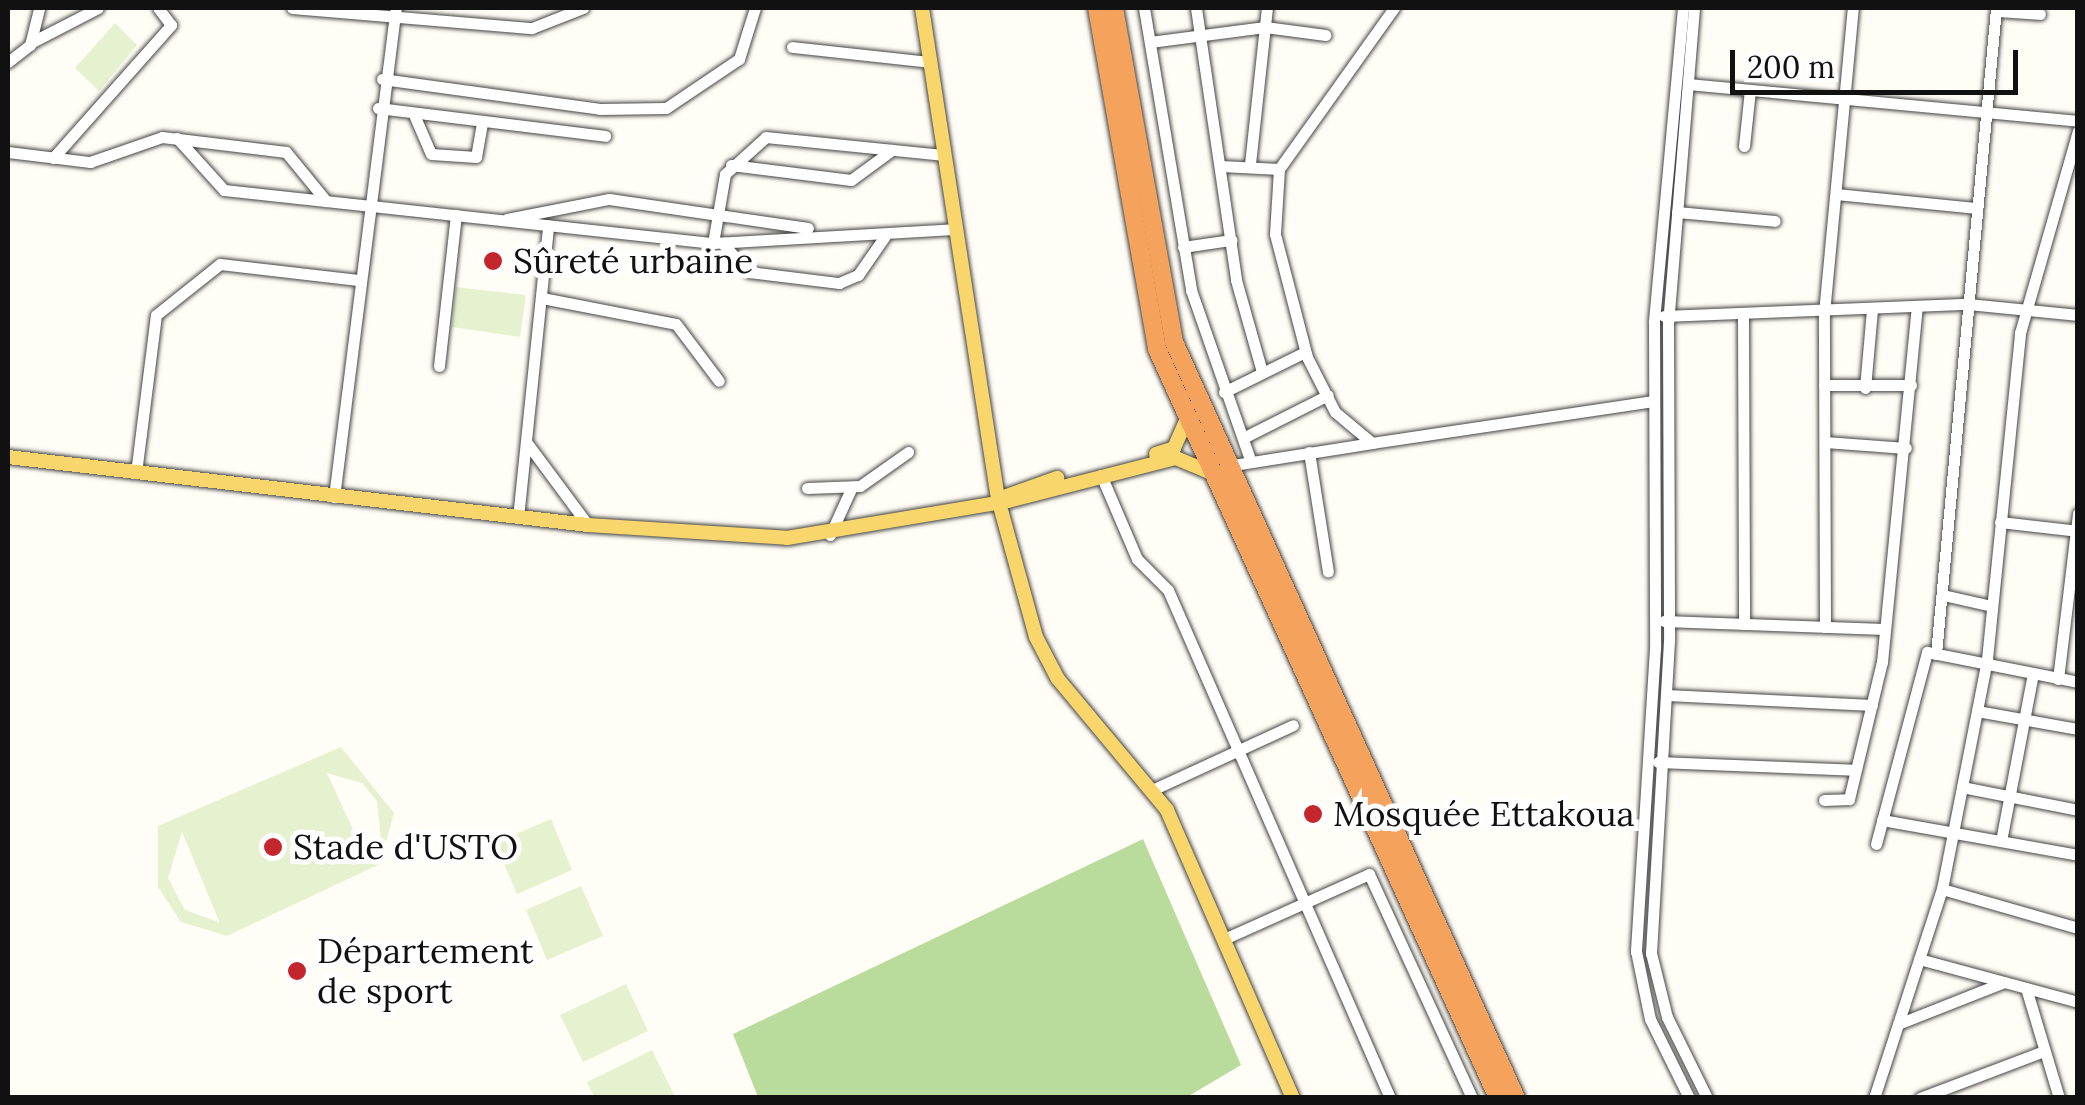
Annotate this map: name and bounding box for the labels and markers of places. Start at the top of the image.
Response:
place label: Sûreté urbaine [513,240,753,282]
marker: Sûreté urbaine [482,250,504,272]
place label: Mosquée Ettakoua [1333,793,1635,835]
marker: Mosquée Ettakoua [1302,803,1324,825]
place label: Stade d'USTO [293,826,518,868]
marker: Stade d'USTO [262,836,284,858]
place label: Département de sport [317,930,534,1012]
marker: Département de sport [286,960,308,982]

